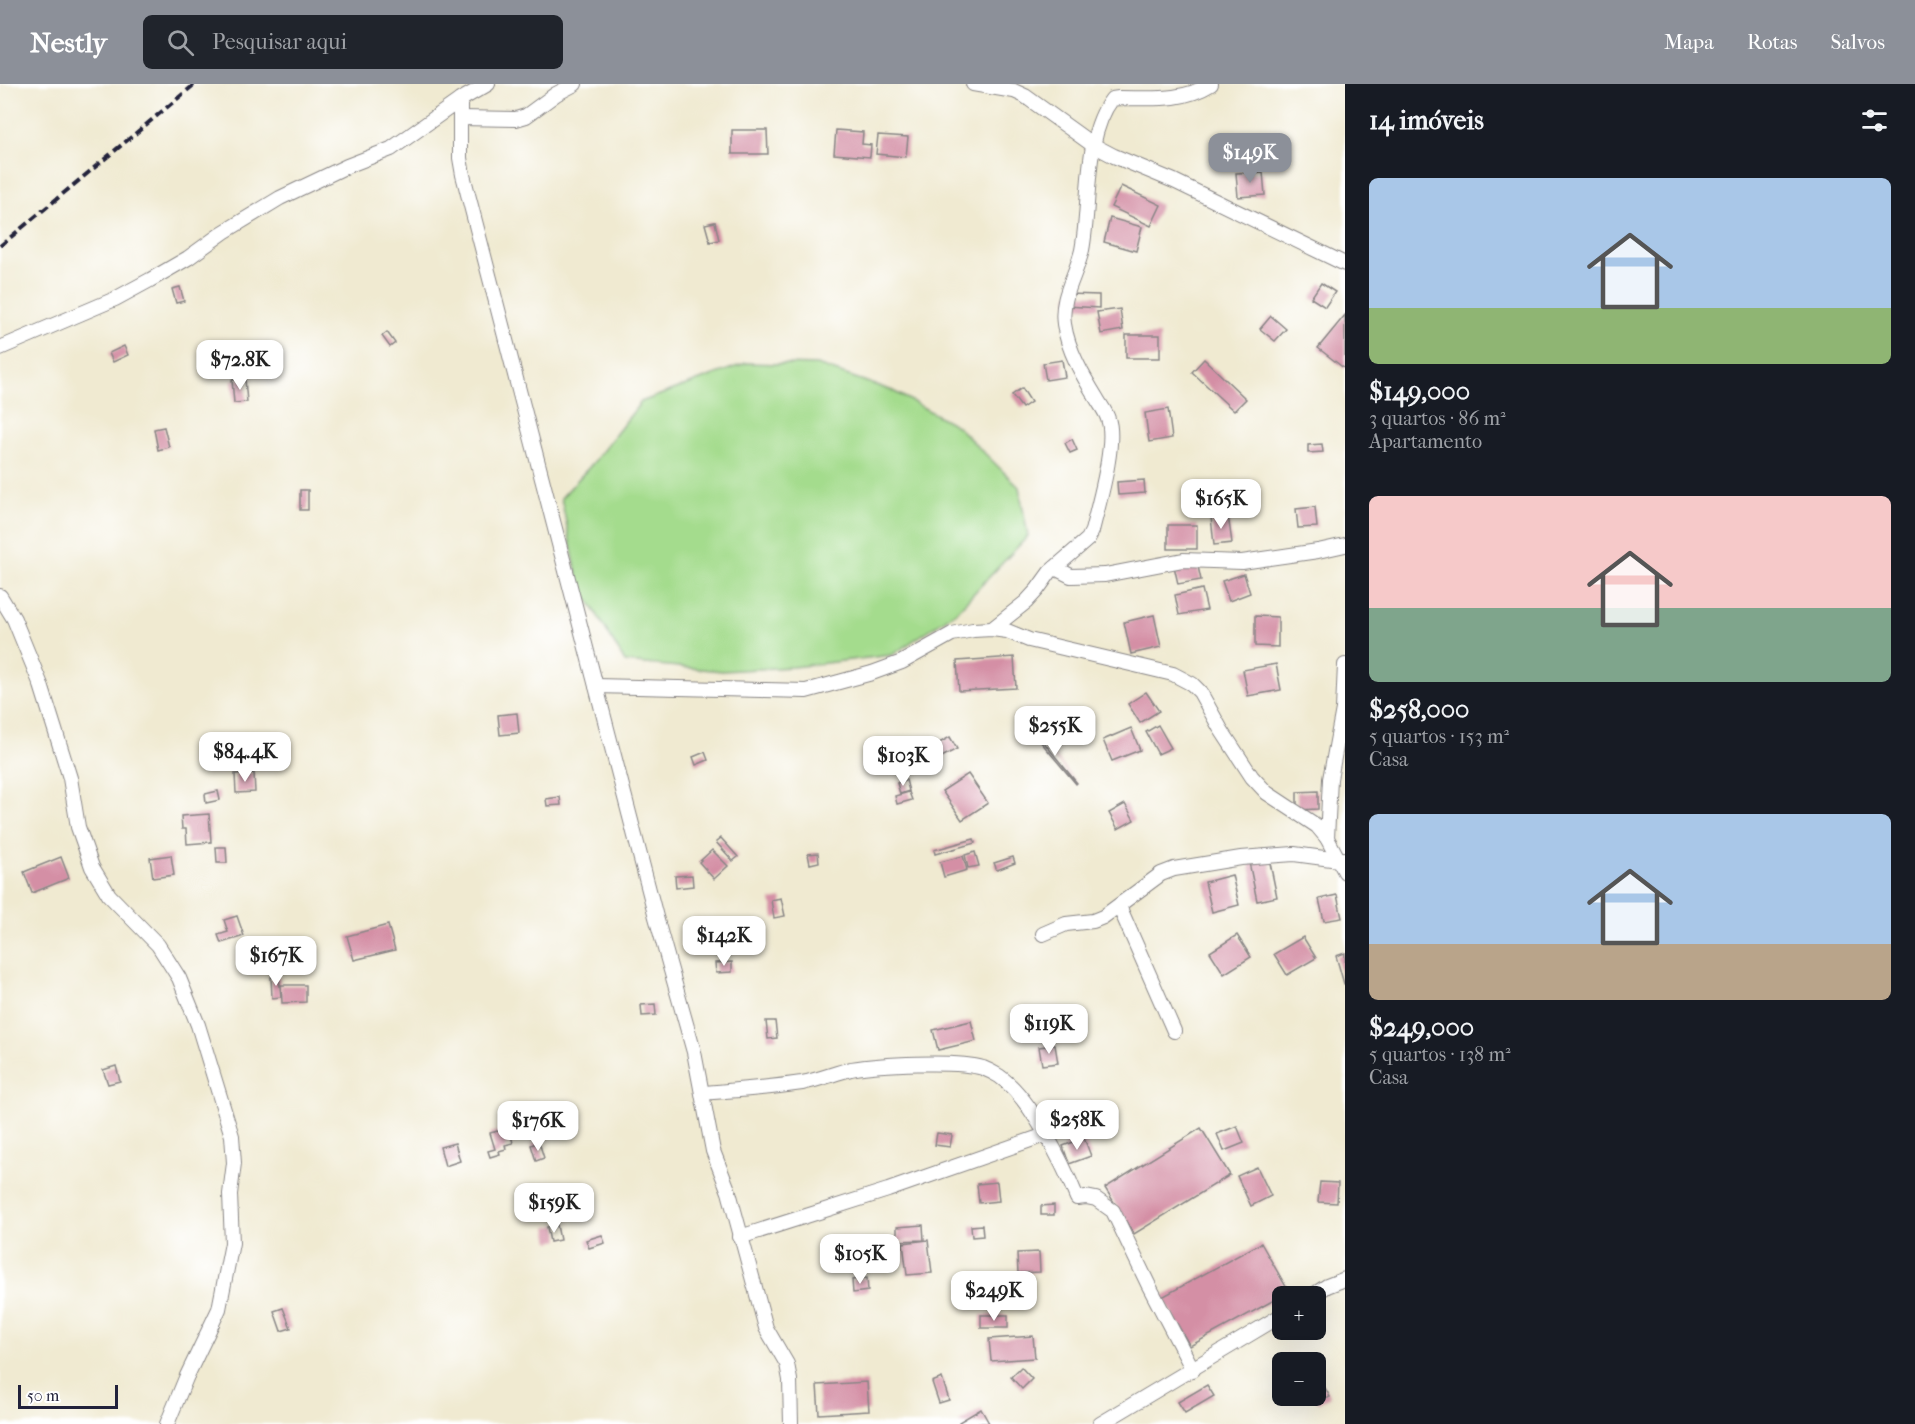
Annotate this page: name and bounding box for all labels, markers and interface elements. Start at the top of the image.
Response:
search box [143,15,563,69]
text: Nestly [30,26,107,59]
icon: search [164,26,197,59]
text: Pesquisar aqui [212,29,347,55]
text: Mapa [1664,30,1714,54]
text: Rotas [1747,30,1797,54]
text: Salvos [1830,30,1885,54]
icon: filters [1858,104,1891,137]
text: 14 imóveis [1369,105,1484,136]
pin: $149K [1208,133,1292,184]
text: $149K [1223,141,1277,164]
icon: home [1576,217,1684,325]
pin: $72.8K [191,340,289,391]
text: $72.8K [210,348,270,371]
text: $149,000 [1369,376,1470,407]
text: 3 quartos · 86 m² [1369,407,1506,430]
text: Apartamento [1369,430,1482,453]
pin: $165K [1179,479,1263,530]
text: $165K [1195,487,1247,510]
icon: home [1576,535,1684,643]
text: $258,000 [1369,694,1469,725]
pin: $255K [1013,706,1097,757]
text: $255K [1028,714,1082,737]
text: 5 quartos · 153 m² [1369,725,1509,748]
pin: $84.4K [196,732,294,783]
pin: $103K [861,736,945,787]
text: $84.4K [213,740,277,763]
text: $103K [877,744,929,767]
text: Casa [1369,748,1408,771]
icon: home [1576,853,1684,961]
pin: $142K [682,916,766,967]
text: $142K [697,924,751,947]
pin: $167K [234,936,318,987]
text: $167K [250,944,302,967]
pin: $119K [1007,1004,1091,1055]
text: $119K [1024,1012,1074,1035]
text: $249,000 [1369,1012,1474,1043]
text: 5 quartos · 138 m² [1369,1043,1511,1066]
text: Casa [1369,1066,1408,1089]
pin: $258K [1035,1100,1119,1151]
pin: $176K [496,1101,580,1152]
text: $258K [1050,1108,1104,1131]
text: $176K [511,1109,565,1132]
pin: $159K [512,1183,596,1234]
text: $159K [528,1191,580,1214]
pin: $105K [818,1234,902,1285]
text: $105K [834,1242,886,1265]
pin: $249K [952,1271,1036,1322]
text: $249K [965,1279,1023,1302]
map controls [1272,1286,1326,1406]
button: + [1272,1286,1326,1340]
button: − [1272,1352,1326,1406]
scale bar [18,1382,118,1410]
text: 50 m [27,1386,59,1405]

